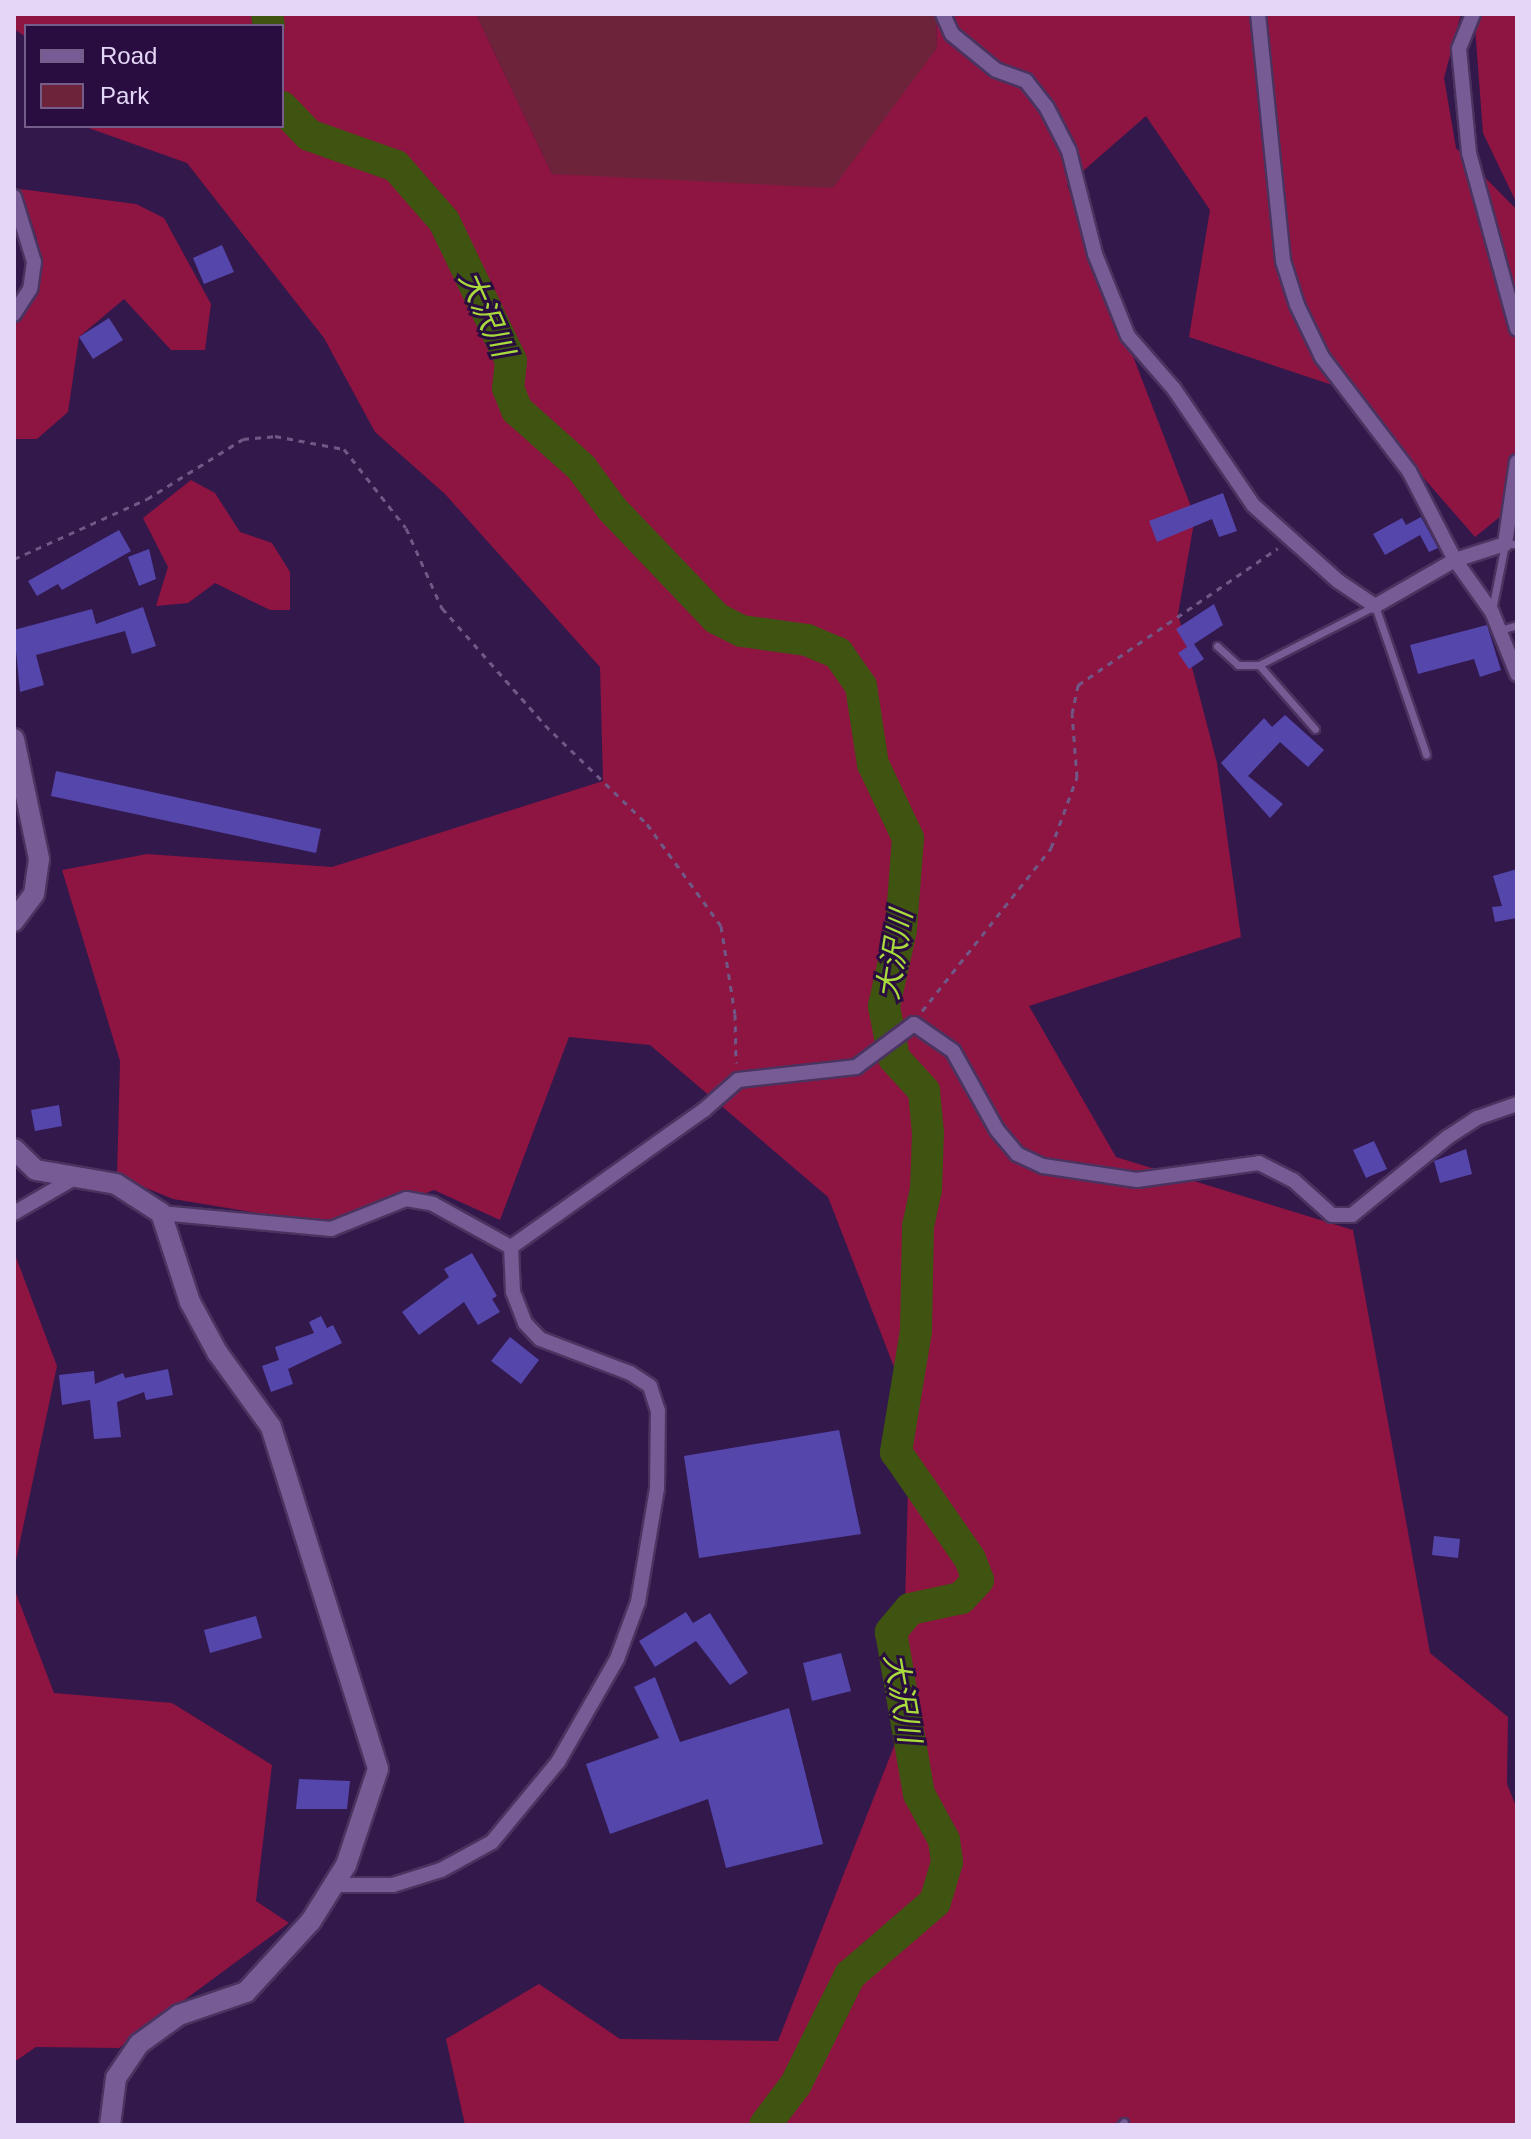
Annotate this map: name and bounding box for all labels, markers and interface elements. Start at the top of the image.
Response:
legend [24,24,284,128]
text: Road [100,42,157,69]
text: Park [100,82,149,109]
water label: 大沢川 [451,266,521,362]
water label: 大沢川 [870,908,920,1002]
water label: 大沢川 [876,1651,928,1745]

